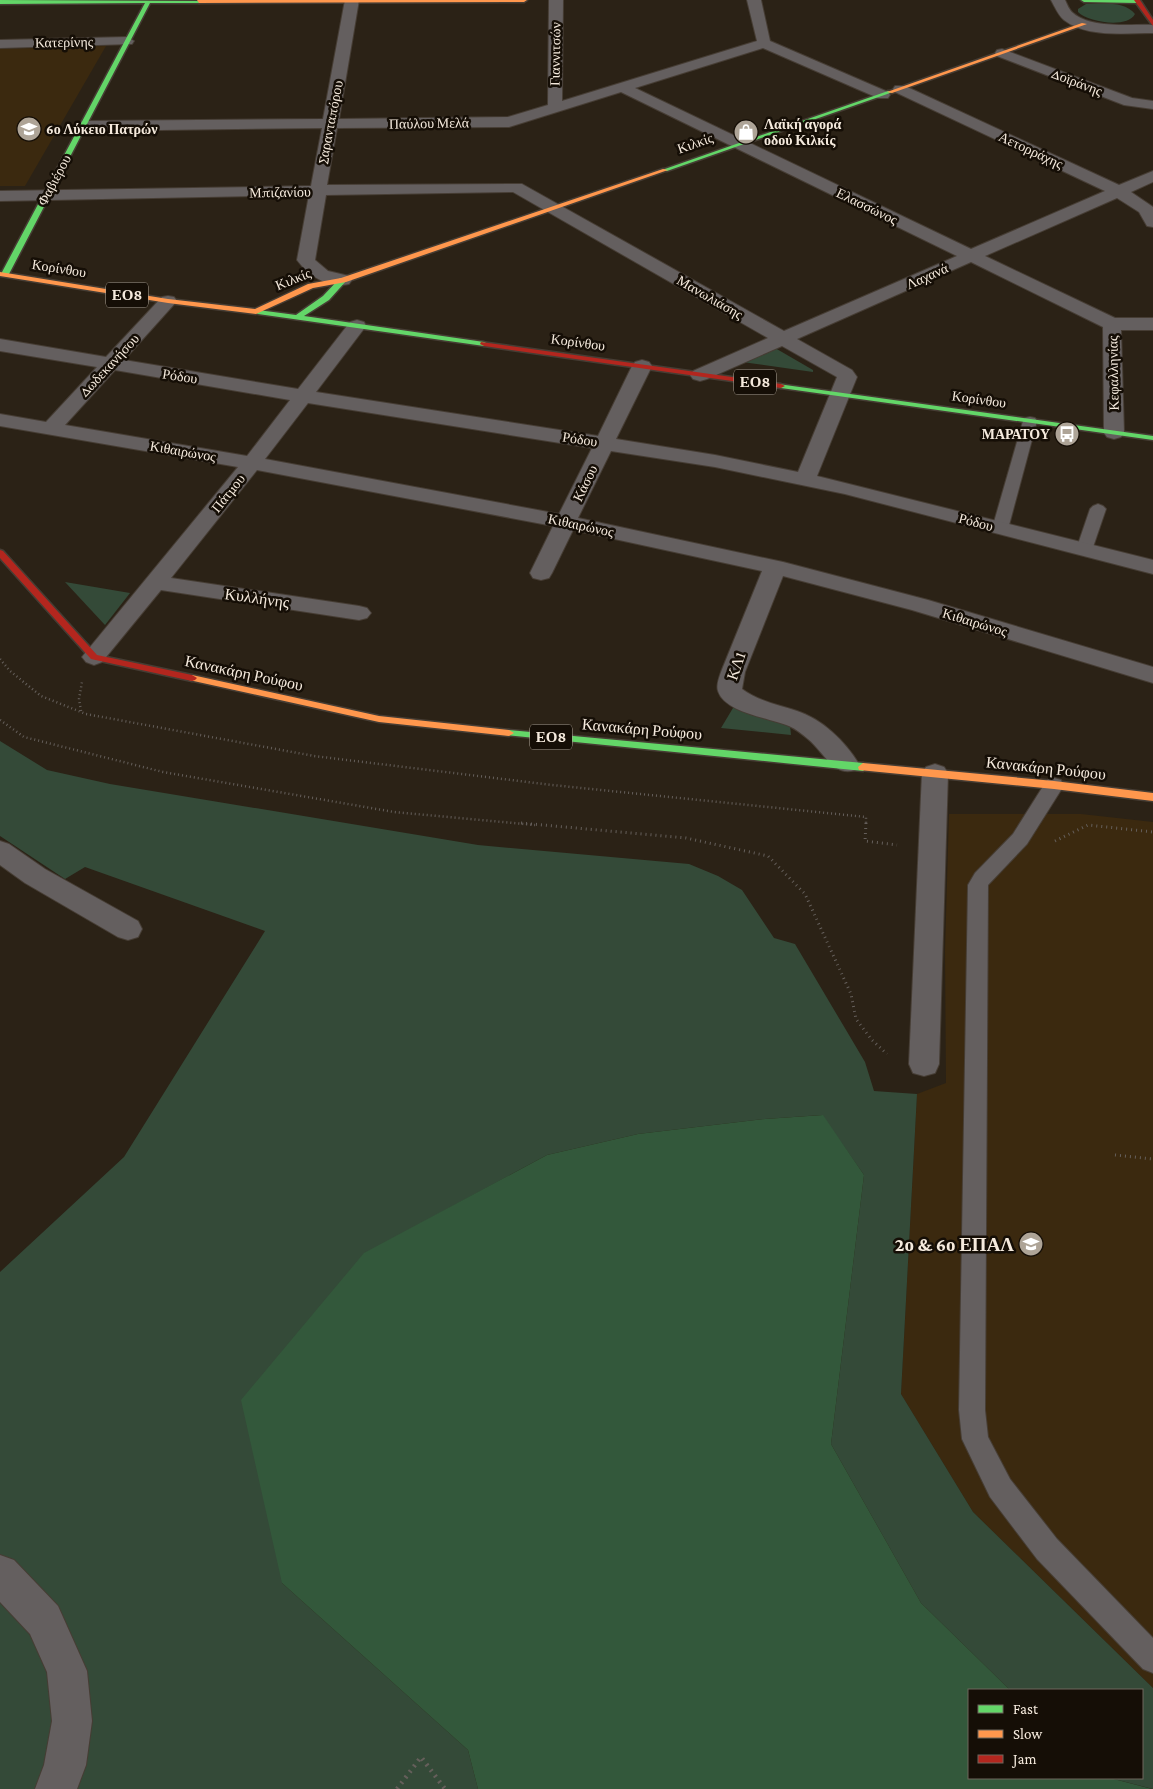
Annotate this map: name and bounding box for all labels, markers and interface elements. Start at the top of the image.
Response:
street label: Γιαννιτσών [546,22,564,86]
street label: Κατερίνης [35,33,94,51]
street label: Δοϊράνης [1049,65,1105,99]
street label: Σαρανταπόρου [314,79,346,165]
street label: Παύλου Μελά [389,114,470,132]
school or university icon: 6ο Λύκειο Πατρών [16,116,42,142]
place label: Λαϊκή αγορά οδού Κιλκίς [764,116,841,148]
shop icon: Λαϊκή αγορά οδού Κιλκίς [733,119,759,145]
place label: 6ο Λύκειο Πατρών [46,121,158,137]
street label: Αετορράχης [996,128,1066,172]
street label: Κιλκίς [675,129,715,157]
street label: Φαβιέρου [34,152,74,208]
street label: Μπιζανίου [249,183,311,201]
street label: Ελασσώνος [834,184,901,228]
street label: Κορίνθου [31,256,87,280]
street label: Λαχανά [903,259,951,292]
street label: Κιλκίς [273,265,314,293]
street label: Μανωλιάσης [674,272,746,323]
road number: ΕΟ8 [106,282,148,308]
street label: Δωδεκανήσου [76,330,142,400]
street label: Κορίνθου [550,330,606,354]
street label: Κεφαλληνίας [1104,335,1122,411]
street label: Ρόδου [161,365,199,387]
road number: ΕΟ8 [734,370,776,394]
street label: Κορίνθου [951,387,1007,411]
bus stop icon: ΜΑΡΑΤΟΥ [1054,421,1080,447]
place label: ΜΑΡΑΤΟΥ [982,426,1050,442]
street label: Ρόδου [561,428,599,450]
street label: Κιθαιρώνος [149,437,218,465]
street label: Κάσου [569,462,601,504]
street label: Πάτμου [208,471,248,515]
street label: Κιθαιρώνος [547,510,616,540]
street label: Ρόδου [957,510,995,534]
street label: Κυλλήνης [223,585,291,612]
street label: Κιθαιρώνος [941,605,1010,640]
street label: ΚΛ1 [723,650,749,682]
street label: Κανακάρη Ρούφου [183,652,305,695]
street label: Κανακάρη Ρούφου [581,715,703,744]
road number: ΕΟ8 [530,724,572,750]
street label: Κανακάρη Ρούφου [985,753,1107,784]
school or university icon: 2ο & 6ο ΕΠΑΛ [1018,1231,1044,1257]
place label: 2ο & 6ο ΕΠΑΛ [895,1234,1014,1255]
legend [968,1689,1143,1779]
text: Fast [1013,1701,1039,1717]
text: Slow [1013,1726,1043,1742]
text: Jam [1011,1751,1036,1768]

